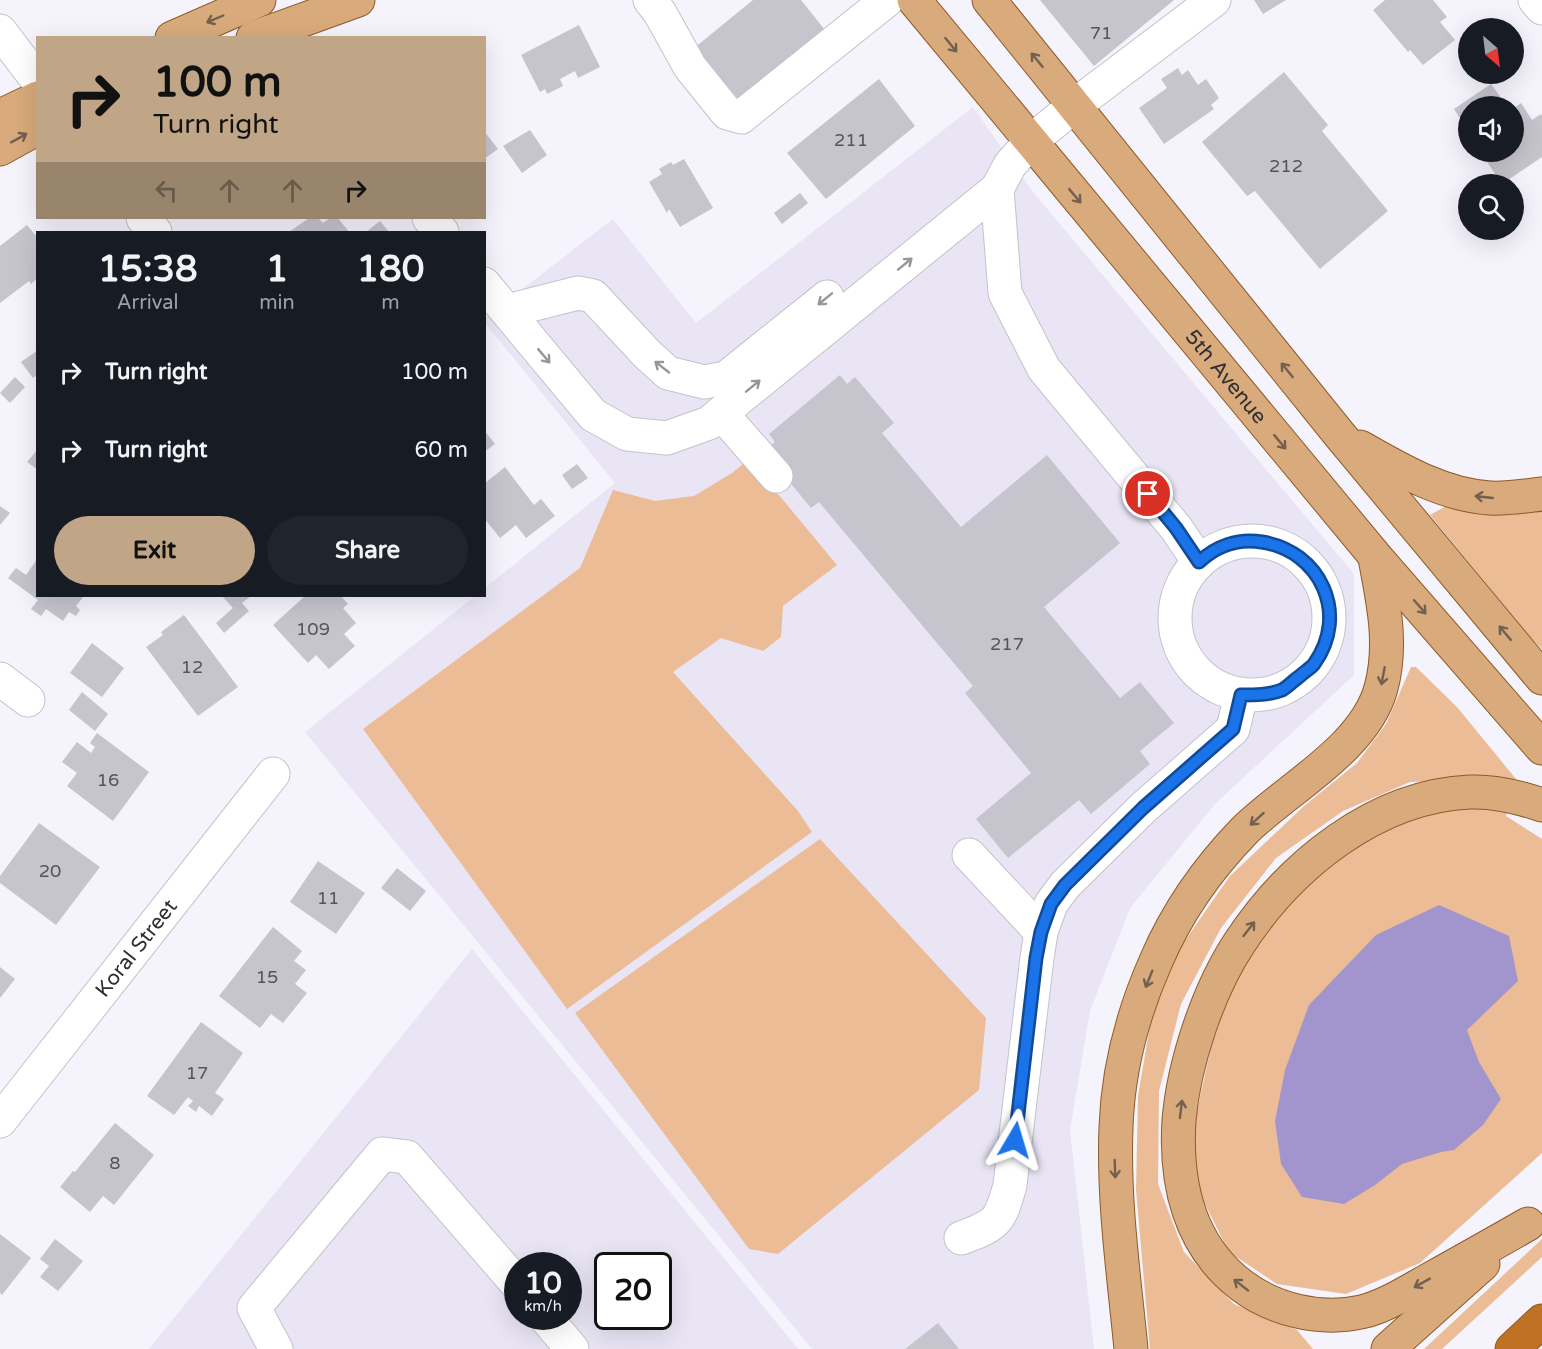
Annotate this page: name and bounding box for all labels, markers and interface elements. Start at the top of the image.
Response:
one-way arrow [207,14,225,25]
north arrow [1458,18,1524,84]
map controls [1458,18,1524,240]
house number: 71 [1090,22,1112,44]
one-way arrow [944,37,957,53]
one-way arrow [1030,52,1043,68]
text: 100 m [153,57,282,108]
icon: right [54,60,132,138]
button: sound [1458,96,1524,162]
text: Turn right [153,108,279,141]
house number: 211 [834,129,868,151]
one-way arrow [10,132,27,144]
house number: 212 [1269,155,1303,177]
icon: left [150,174,183,207]
icon: ahead [213,174,246,207]
icon: ahead [276,174,309,207]
icon: right [339,174,372,207]
button: search [1458,174,1524,240]
one-way arrow [1068,188,1081,204]
text: 15:38 [98,248,198,291]
text: 1 [266,248,288,291]
text: 180 [356,248,424,291]
one-way arrow [897,257,913,270]
text: Arrival [117,291,179,315]
text: min [259,291,295,315]
text: m [381,291,400,315]
one-way arrow [818,292,834,305]
street label: 5th Avenue [1180,325,1272,429]
one-way arrow [537,348,551,363]
icon: right [54,356,87,389]
text: Turn right [105,359,207,385]
text: 100 m [401,359,468,385]
one-way arrow [654,360,670,373]
one-way arrow [1280,362,1293,378]
one-way arrow [745,380,761,393]
icon: right [54,434,87,467]
one-way arrow [1274,434,1287,450]
text: Turn right [105,437,207,463]
text: 60 m [414,437,468,463]
pin [1122,468,1173,519]
icon: arrive [1131,477,1164,510]
one-way arrow [1474,491,1494,502]
button: Exit [54,516,255,585]
button: Share [267,516,468,585]
one-way arrow [1413,599,1427,614]
house number: 109 [296,618,330,640]
one-way arrow [1498,626,1511,642]
house number: 217 [990,633,1024,655]
house number: 12 [181,656,203,678]
one-way arrow [1377,666,1389,685]
house number: 16 [97,769,119,791]
one-way arrow [1250,812,1265,826]
house number: 20 [39,860,61,882]
house number: 11 [317,887,339,909]
street label: Koral Street [90,895,183,1002]
one-way arrow [1243,922,1256,938]
house number: 15 [256,966,278,988]
one-way arrow [1143,969,1154,987]
house number: 17 [186,1062,208,1084]
one-way arrow [1175,1100,1186,1120]
position arrow [983,1108,1047,1172]
house number: 8 [109,1152,121,1174]
one-way arrow [1110,1159,1121,1179]
speed limit sign: 20 [594,1252,672,1330]
text: 10 [524,1265,562,1302]
one-way arrow [1414,1277,1431,1289]
one-way arrow [1233,1278,1249,1291]
text: km/h [524,1297,562,1315]

